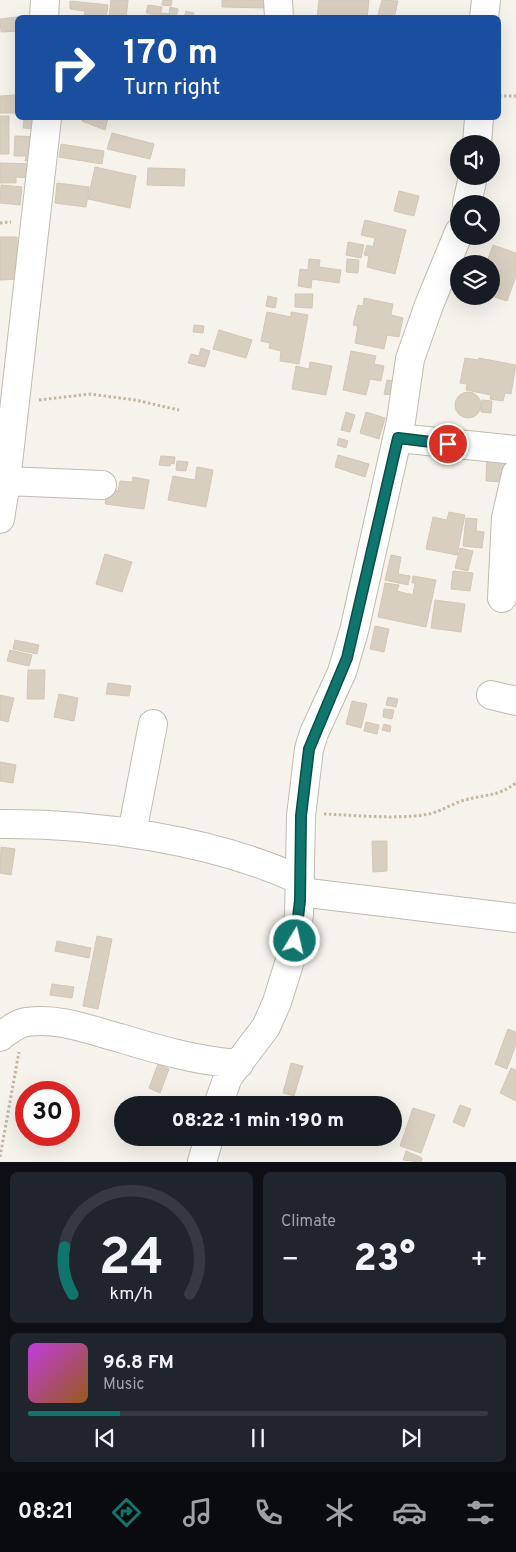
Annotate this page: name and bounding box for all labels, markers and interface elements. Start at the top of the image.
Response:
text: 170 m [123,32,218,76]
icon: right [40,35,105,100]
text: Turn right [123,75,220,102]
map controls [450,135,500,305]
button: sound [450,135,500,185]
button: search [450,195,500,245]
button: layers [450,255,500,305]
pin [427,423,469,465]
icon: arrive [434,430,462,458]
position arrow [268,914,320,966]
speed limit sign: 30 [15,1081,80,1146]
text: 08:22 · 1 min · 190 m [172,1109,344,1133]
text: Climate [281,1212,336,1232]
text: 24 [99,1227,164,1293]
text: 23° [354,1236,415,1285]
text: − [281,1243,299,1279]
text: + [470,1243,488,1279]
text: km/h [110,1283,153,1306]
text: 96.8 FM [103,1351,174,1375]
text: Music [103,1375,144,1395]
icon: previous [91,1424,119,1452]
icon: pause [244,1424,272,1452]
icon: next [397,1424,425,1452]
icon: directions [109,1495,144,1530]
icon: music [180,1495,215,1530]
icon: phone [251,1495,286,1530]
icon: climate [322,1495,357,1530]
icon: car [392,1495,427,1530]
icon: filters [463,1495,498,1530]
text: 08:21 [18,1499,74,1526]

